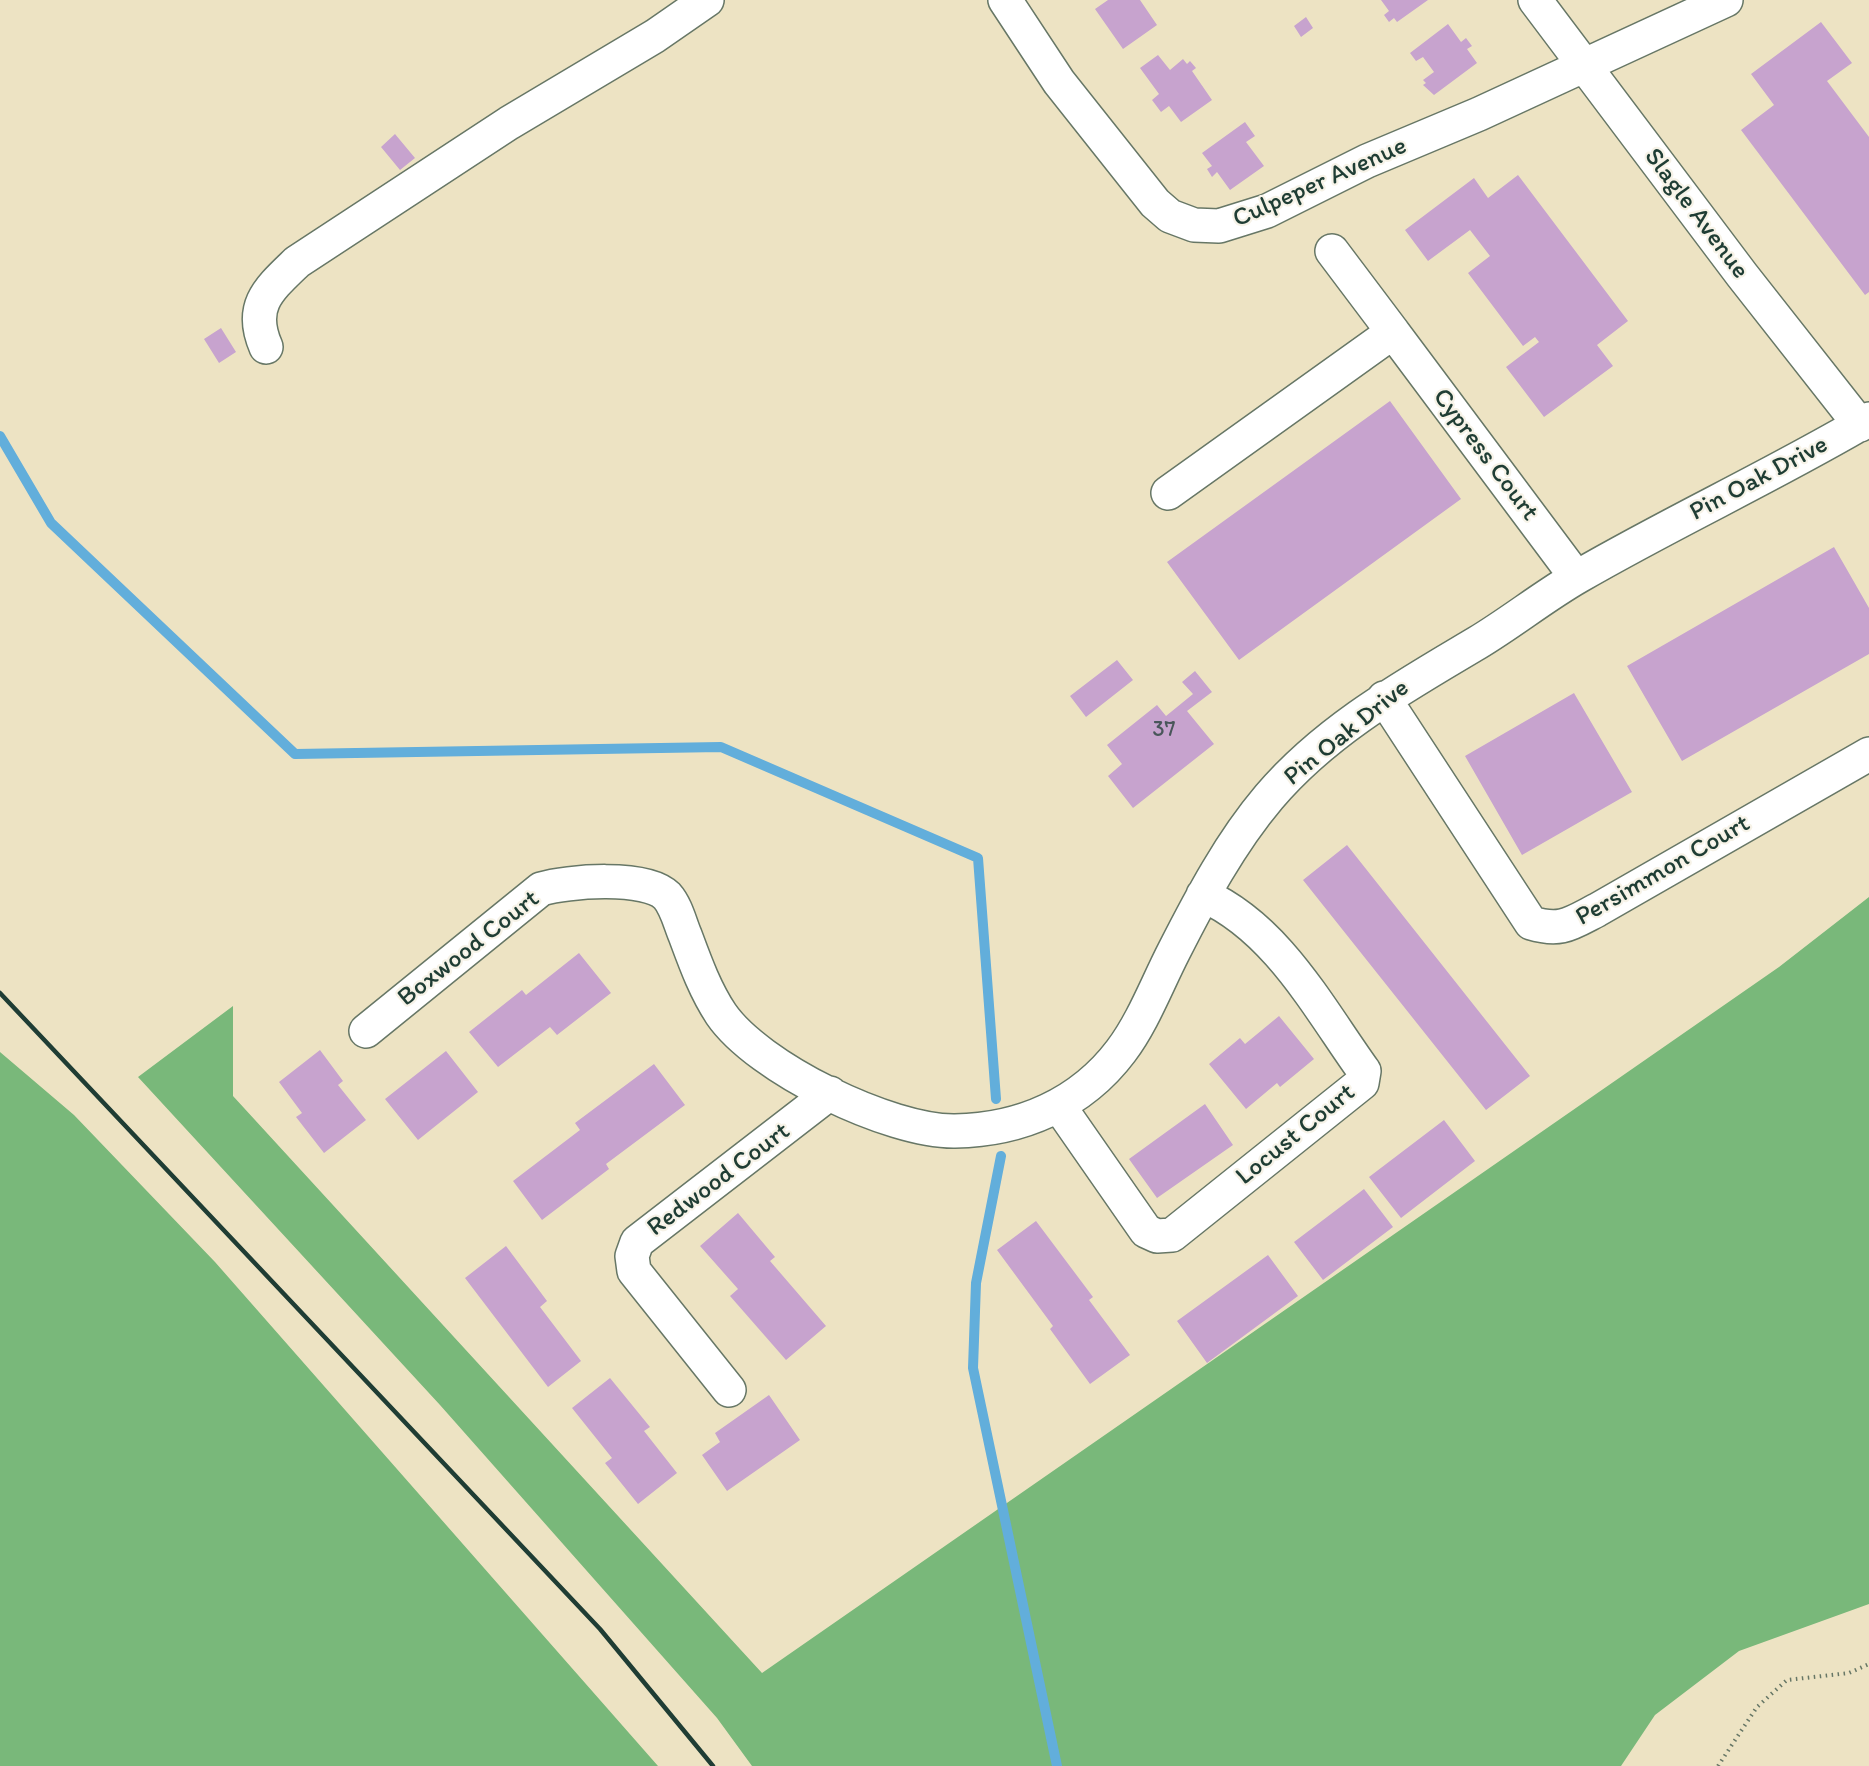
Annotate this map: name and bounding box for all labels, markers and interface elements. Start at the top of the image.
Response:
street label: Culpeper Avenue [1228,131,1412,235]
street label: Slagle Avenue [1637,142,1755,286]
street label: Cypress Court [1425,383,1545,527]
street label: Pin Oak Drive [1685,430,1833,528]
street label: Pin Oak Drive [1278,673,1416,793]
house number: 37 [1153,717,1175,743]
street label: Persimmon Court [1570,808,1756,934]
street label: Boxwood Court [392,884,546,1014]
street label: Locust Court [1230,1077,1362,1193]
street label: Redwood Court [641,1116,797,1244]

